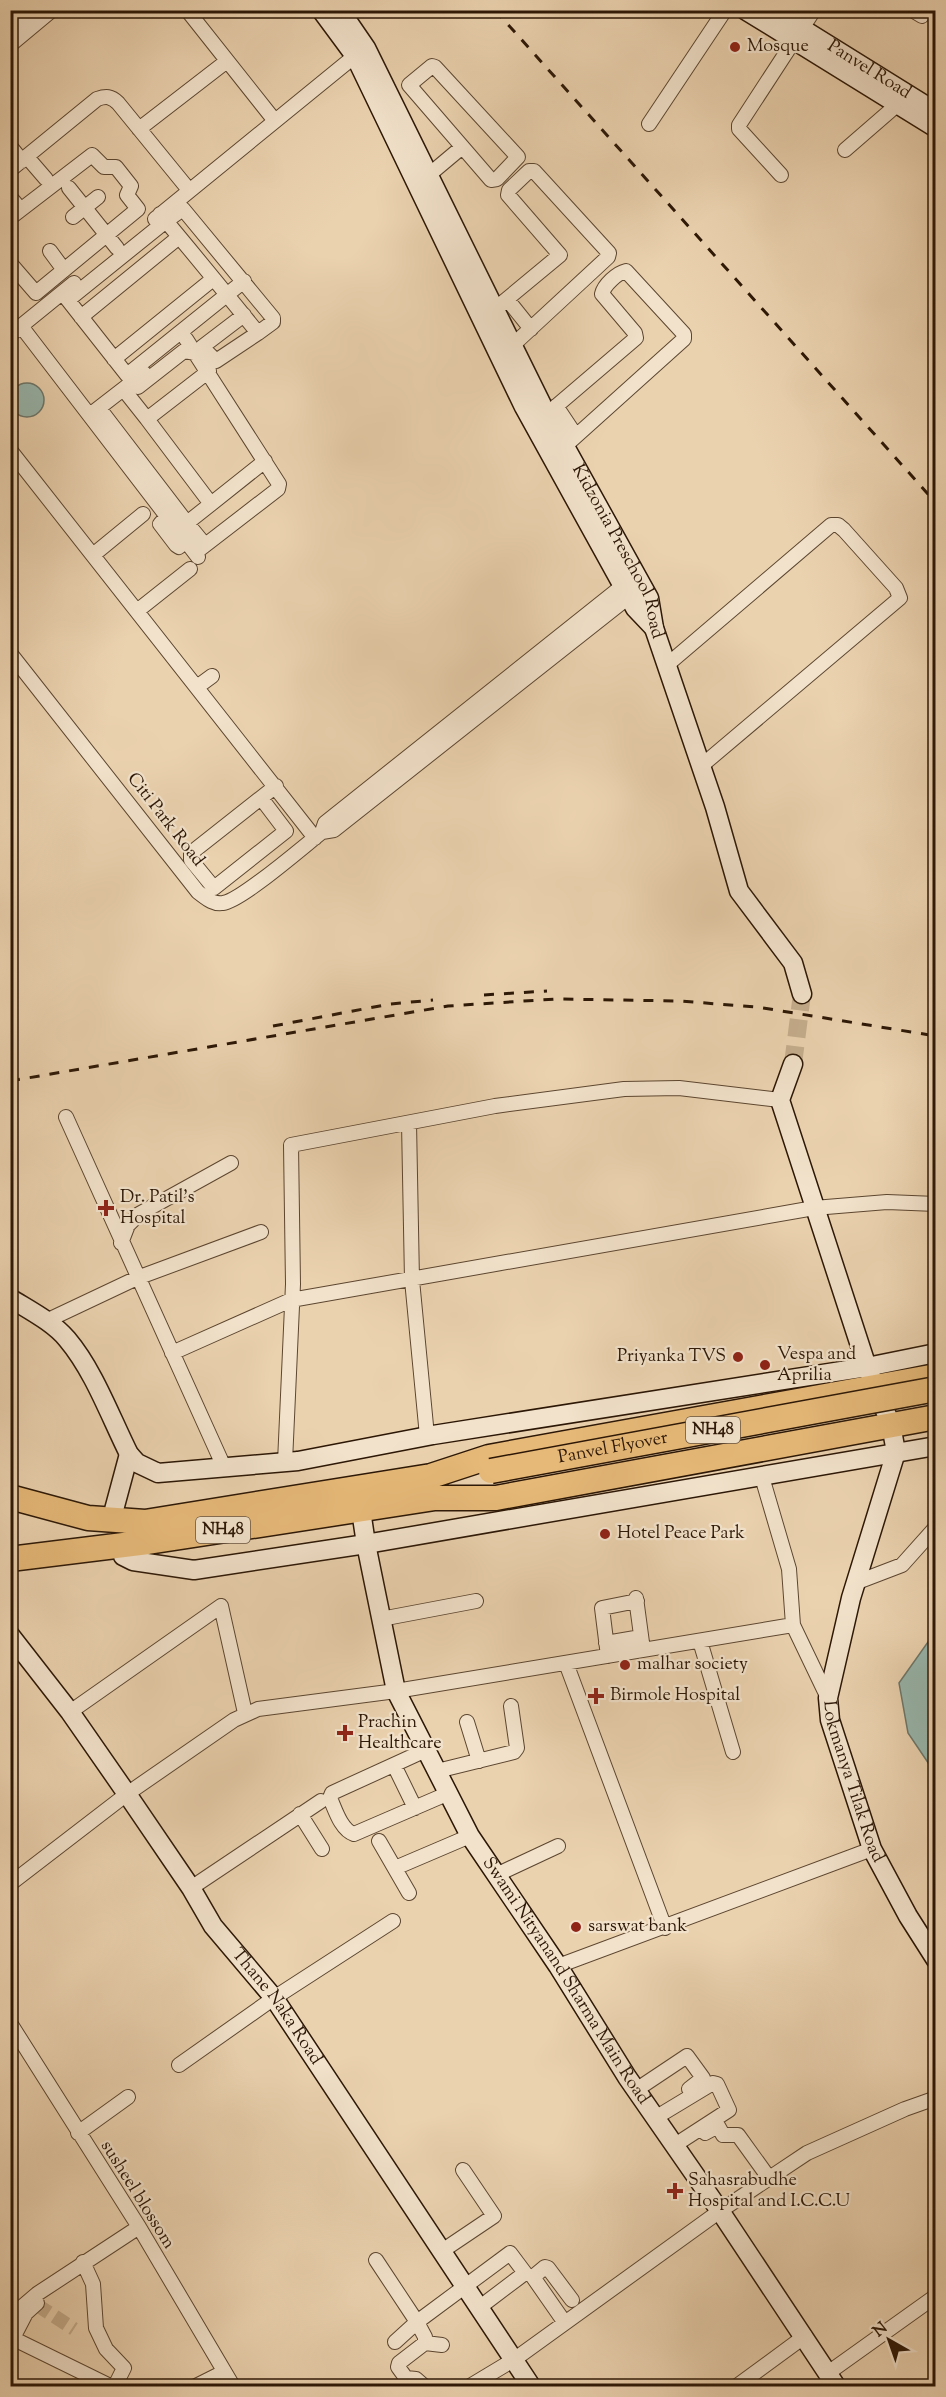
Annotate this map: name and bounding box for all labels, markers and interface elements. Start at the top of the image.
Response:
place label: Mosque [747,34,809,60]
street label: Panvel Road [822,34,916,106]
marker: Mosque [728,40,742,54]
street label: Kidzonia Preschool Road [564,460,670,643]
street label: Citi Park Road [120,767,210,873]
place label: Dr. Patil's Hospital [120,1185,195,1232]
marker: Dr. Patil's Hospital [97,1199,115,1217]
place label: Vespa and Aprilia [777,1342,856,1389]
place label: Priyanka TVS [617,1344,726,1370]
marker: Priyanka TVS [731,1350,745,1364]
marker: Vespa and Aprilia [758,1358,772,1372]
road number: NH48 [686,1417,740,1443]
street label: Panvel Flyover [556,1426,670,1471]
road number: NH48 [196,1517,250,1543]
place label: Hotel Peace Park [617,1521,745,1547]
marker: Hotel Peace Park [598,1527,612,1541]
place label: malhar society [637,1652,748,1678]
marker: malhar society [618,1658,632,1672]
place label: Birmole Hospital [610,1683,740,1709]
marker: Birmole Hospital [587,1687,605,1705]
street label: Lokmanya Tilak Road [815,1699,890,1868]
place label: Prachin Healthcare [358,1710,442,1757]
marker: Prachin Healthcare [336,1724,354,1742]
street label: Swami Nityanand Sharma Main Road [475,1852,656,2110]
place label: sarswat bank [588,1914,687,1940]
marker: sarswat bank [569,1920,583,1934]
street label: Thane Naka Road [225,1943,328,2070]
street label: susheel blossom [93,2136,181,2254]
place label: Sahasrabudhe Hospital and I.C.C.U [688,2168,850,2215]
marker: Sahasrabudhe Hospital and I.C.C.U [666,2182,684,2200]
north arrow [859,2310,919,2370]
text: N [869,2317,893,2343]

